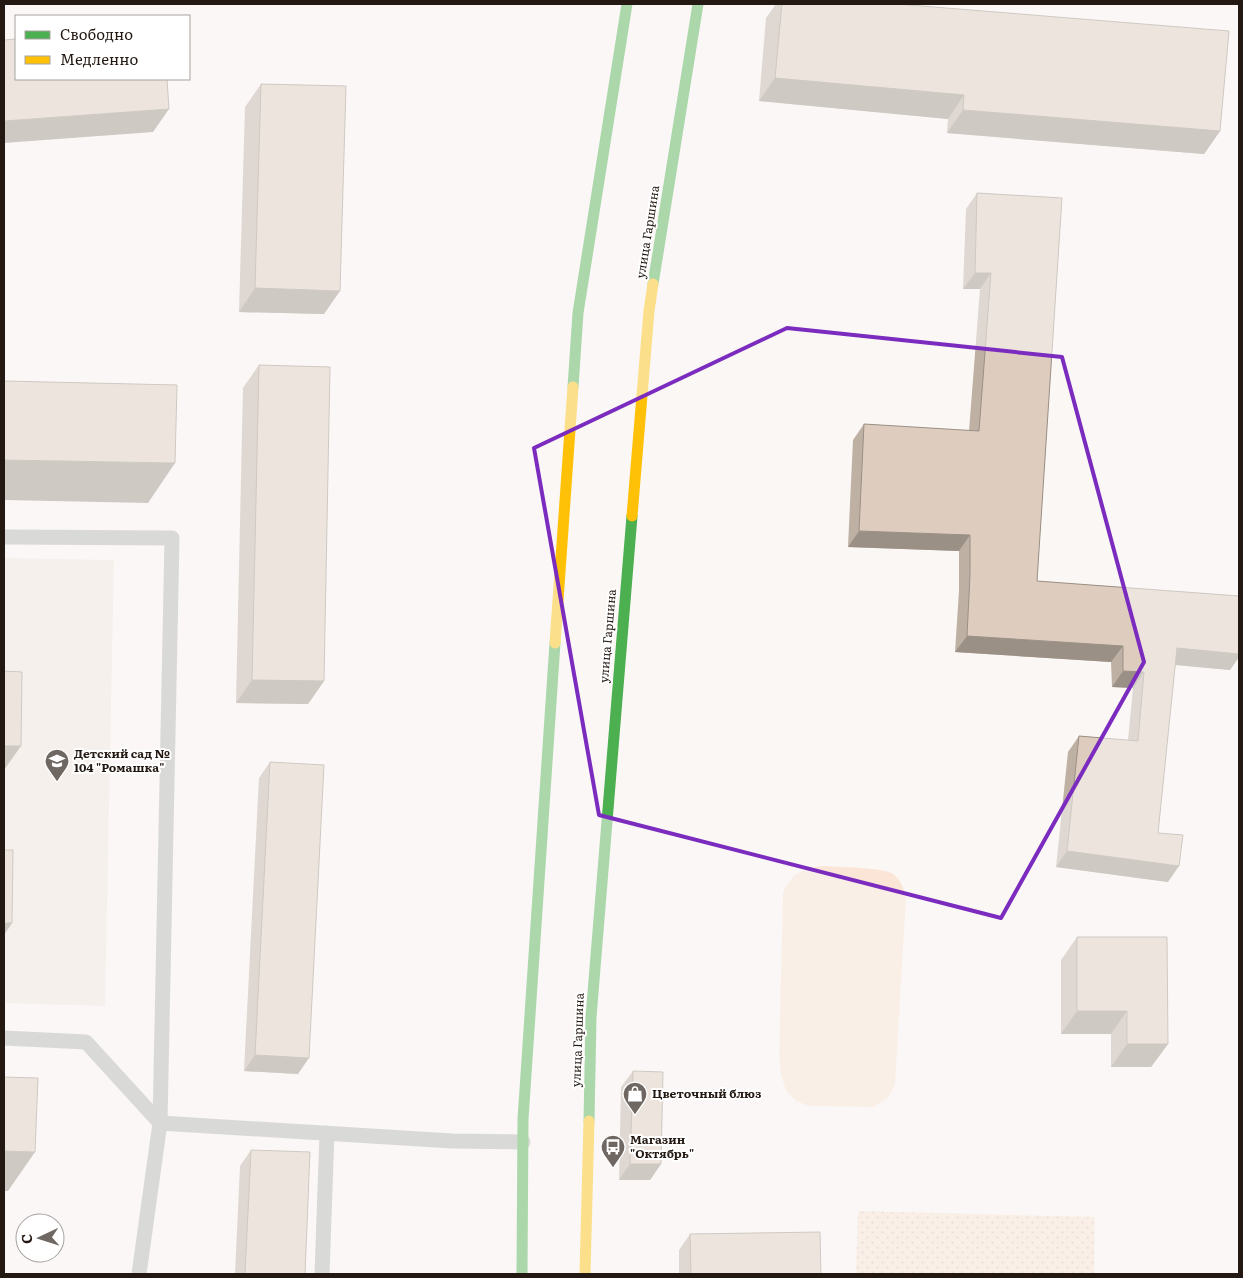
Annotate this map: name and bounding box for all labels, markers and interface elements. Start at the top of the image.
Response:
legend [15,15,190,80]
text: Свободно [60,22,133,45]
text: Медленно [60,47,138,70]
street label: улица Гаршина [631,183,663,280]
street label: улица Гаршина [594,588,620,684]
place label: Детский сад № 104 "Ромашка" [74,744,171,776]
school or university icon: Детский сад № 104 "Ромашка" [44,748,70,782]
street label: улица Гаршина [566,992,588,1087]
shop icon: Цветочный блюз [622,1081,648,1115]
place label: Цветочный блюз [652,1084,761,1102]
place label: Магазин "Октябрь" [630,1130,694,1162]
bus stop icon: Магазин "Октябрь" [600,1134,626,1168]
north arrow [15,1213,65,1263]
text: С [16,1233,36,1245]

